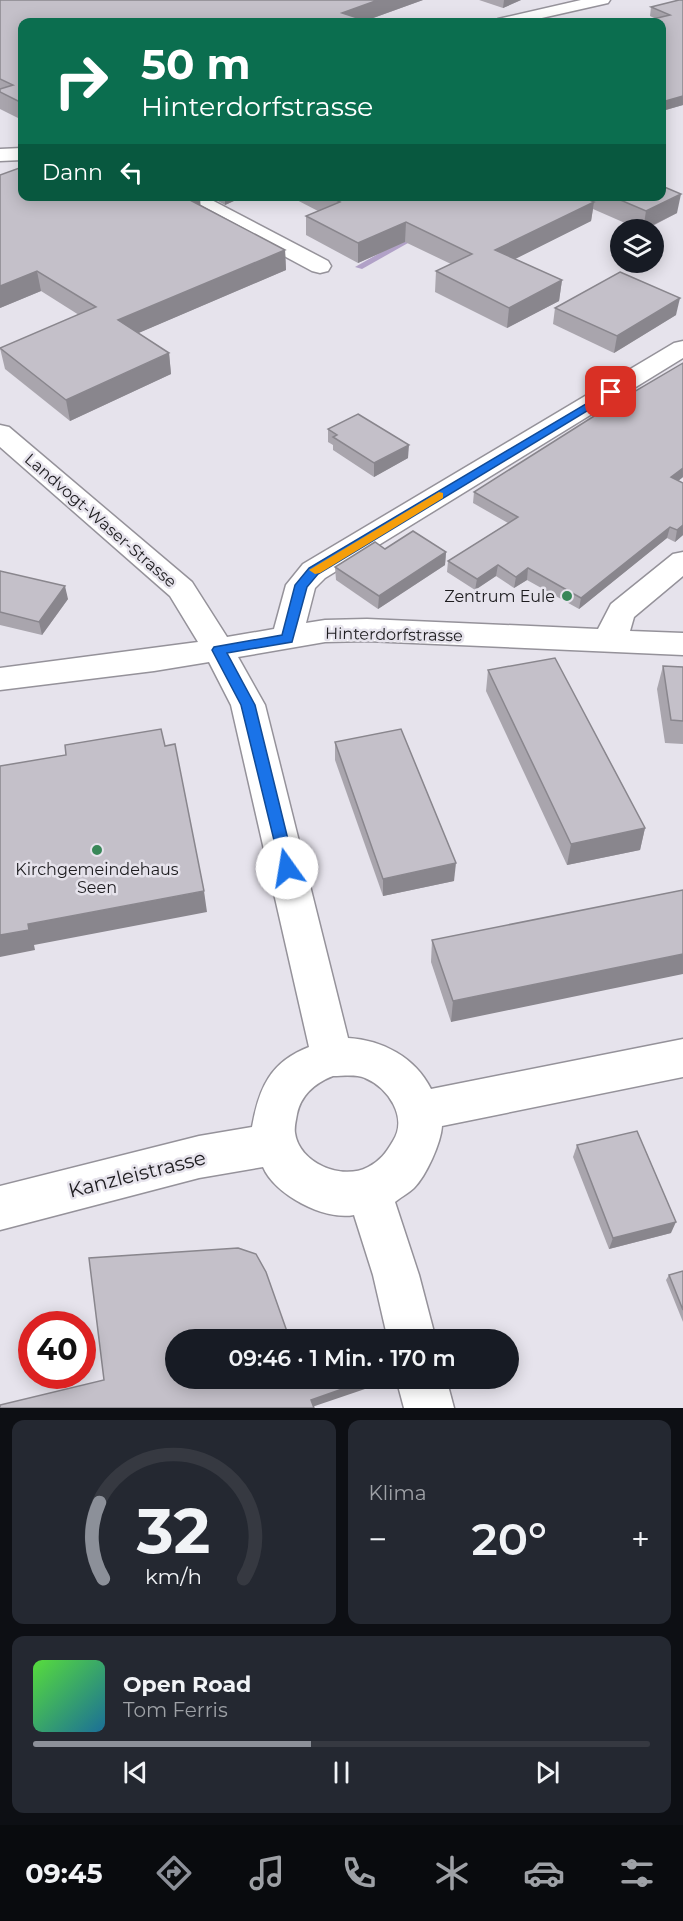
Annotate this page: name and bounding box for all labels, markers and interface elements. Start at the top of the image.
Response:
text: 50 m [141,38,250,90]
icon: right [42,42,120,120]
text: Hinterdorfstrasse [141,90,373,123]
icon: left [115,156,148,189]
text: Dann [42,159,103,186]
map controls [610,219,664,273]
button: layers [610,219,664,273]
pin [585,366,636,417]
icon: arrive [594,375,627,408]
street label: Landvogt-Waser-Strasse [21,449,180,591]
place label: Zentrum Eule [444,587,555,606]
marker: Zentrum Eule [560,589,574,603]
street label: Hinterdorfstrasse [325,624,463,645]
position arrow [255,836,319,900]
marker: Kirchgemeindehaus Seen [90,843,104,857]
place label: Kirchgemeindehaus Seen [15,860,179,897]
street label: Kanzleistrasse [66,1145,208,1203]
speed limit sign: 40 [18,1311,96,1389]
text: 09:46 · 1 Min. · 170 m [228,1345,456,1372]
text: Klima [369,1481,427,1505]
text: 32 [136,1493,210,1569]
text: 20° [472,1511,547,1566]
text: − [369,1519,387,1559]
text: + [631,1519,650,1559]
text: km/h [145,1563,202,1589]
text: Open Road [123,1671,251,1698]
text: Tom Ferris [123,1698,228,1722]
icon: previous [119,1756,152,1789]
icon: pause [325,1756,358,1789]
icon: next [531,1756,564,1789]
icon: directions [153,1852,195,1894]
icon: music [246,1852,288,1894]
icon: phone [338,1852,380,1894]
icon: climate [431,1852,473,1894]
icon: car [523,1852,565,1894]
icon: filters [616,1852,658,1894]
text: 09:45 [25,1857,103,1890]

